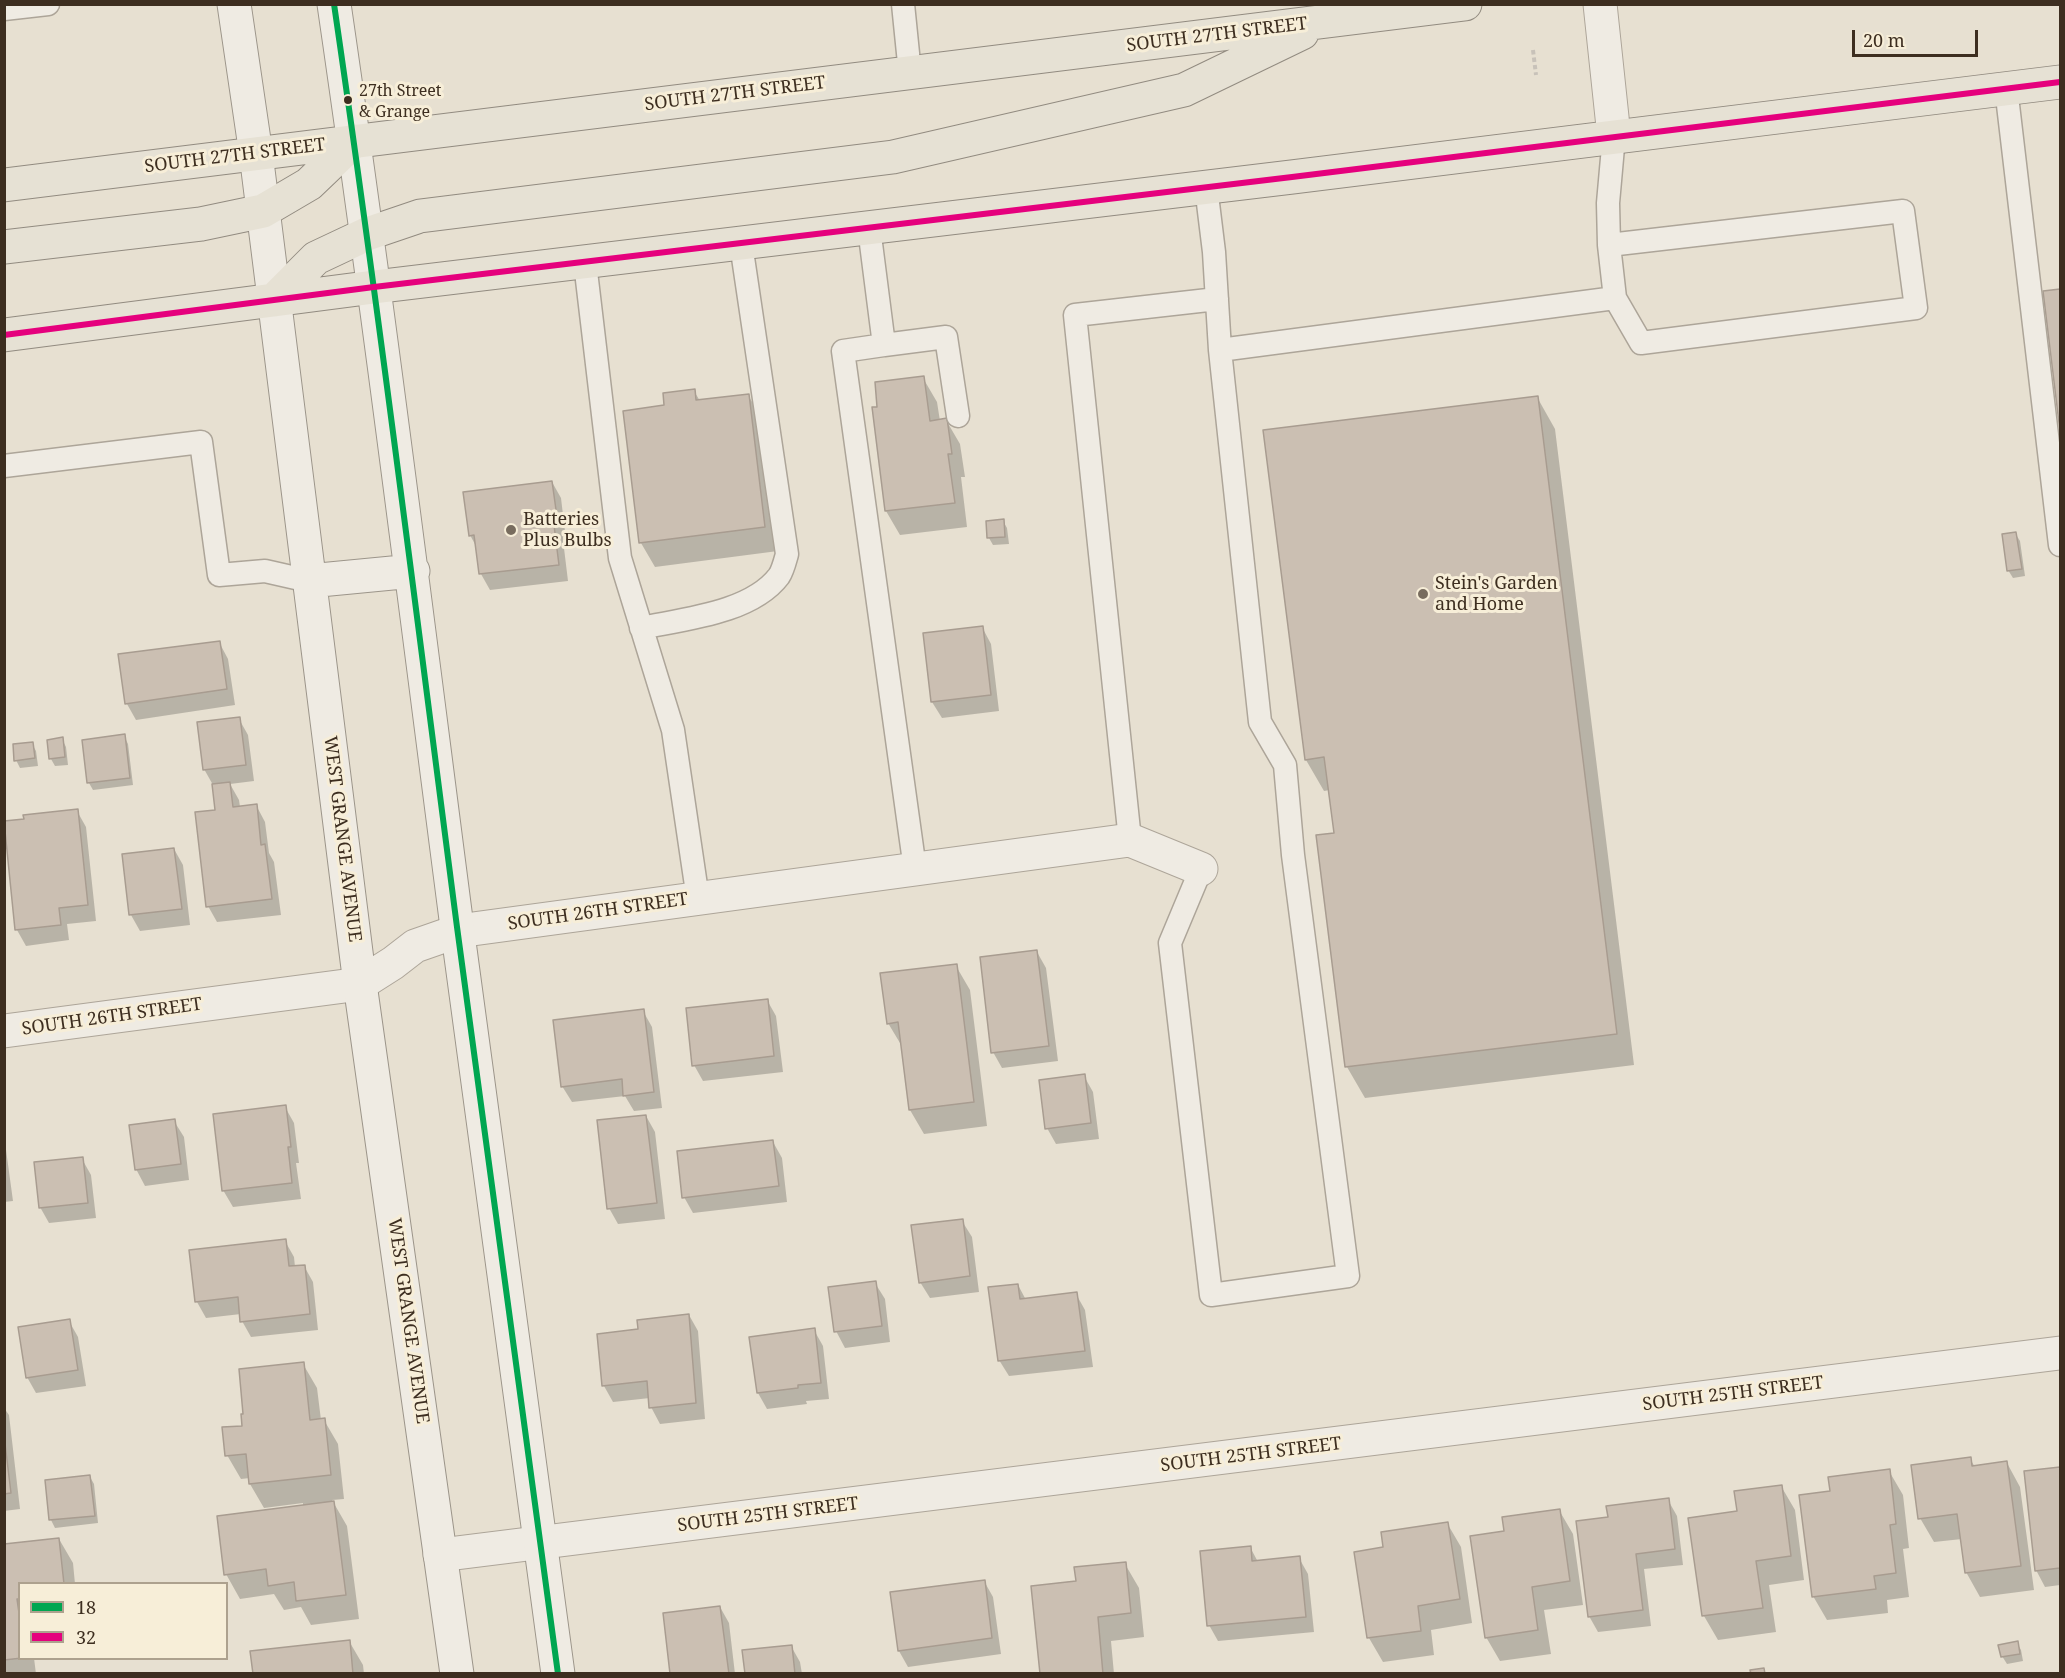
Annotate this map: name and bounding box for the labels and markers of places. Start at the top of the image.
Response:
place label: 27th Street & Grange [359,81,441,119]
marker: 27th Street & Grange [342,94,354,106]
place label: Batteries Plus Bulbs [523,509,612,552]
marker: Batteries Plus Bulbs [504,523,518,537]
place label: Stein's Garden and Home [1435,573,1558,616]
marker: Stein's Garden and Home [1416,587,1430,601]

